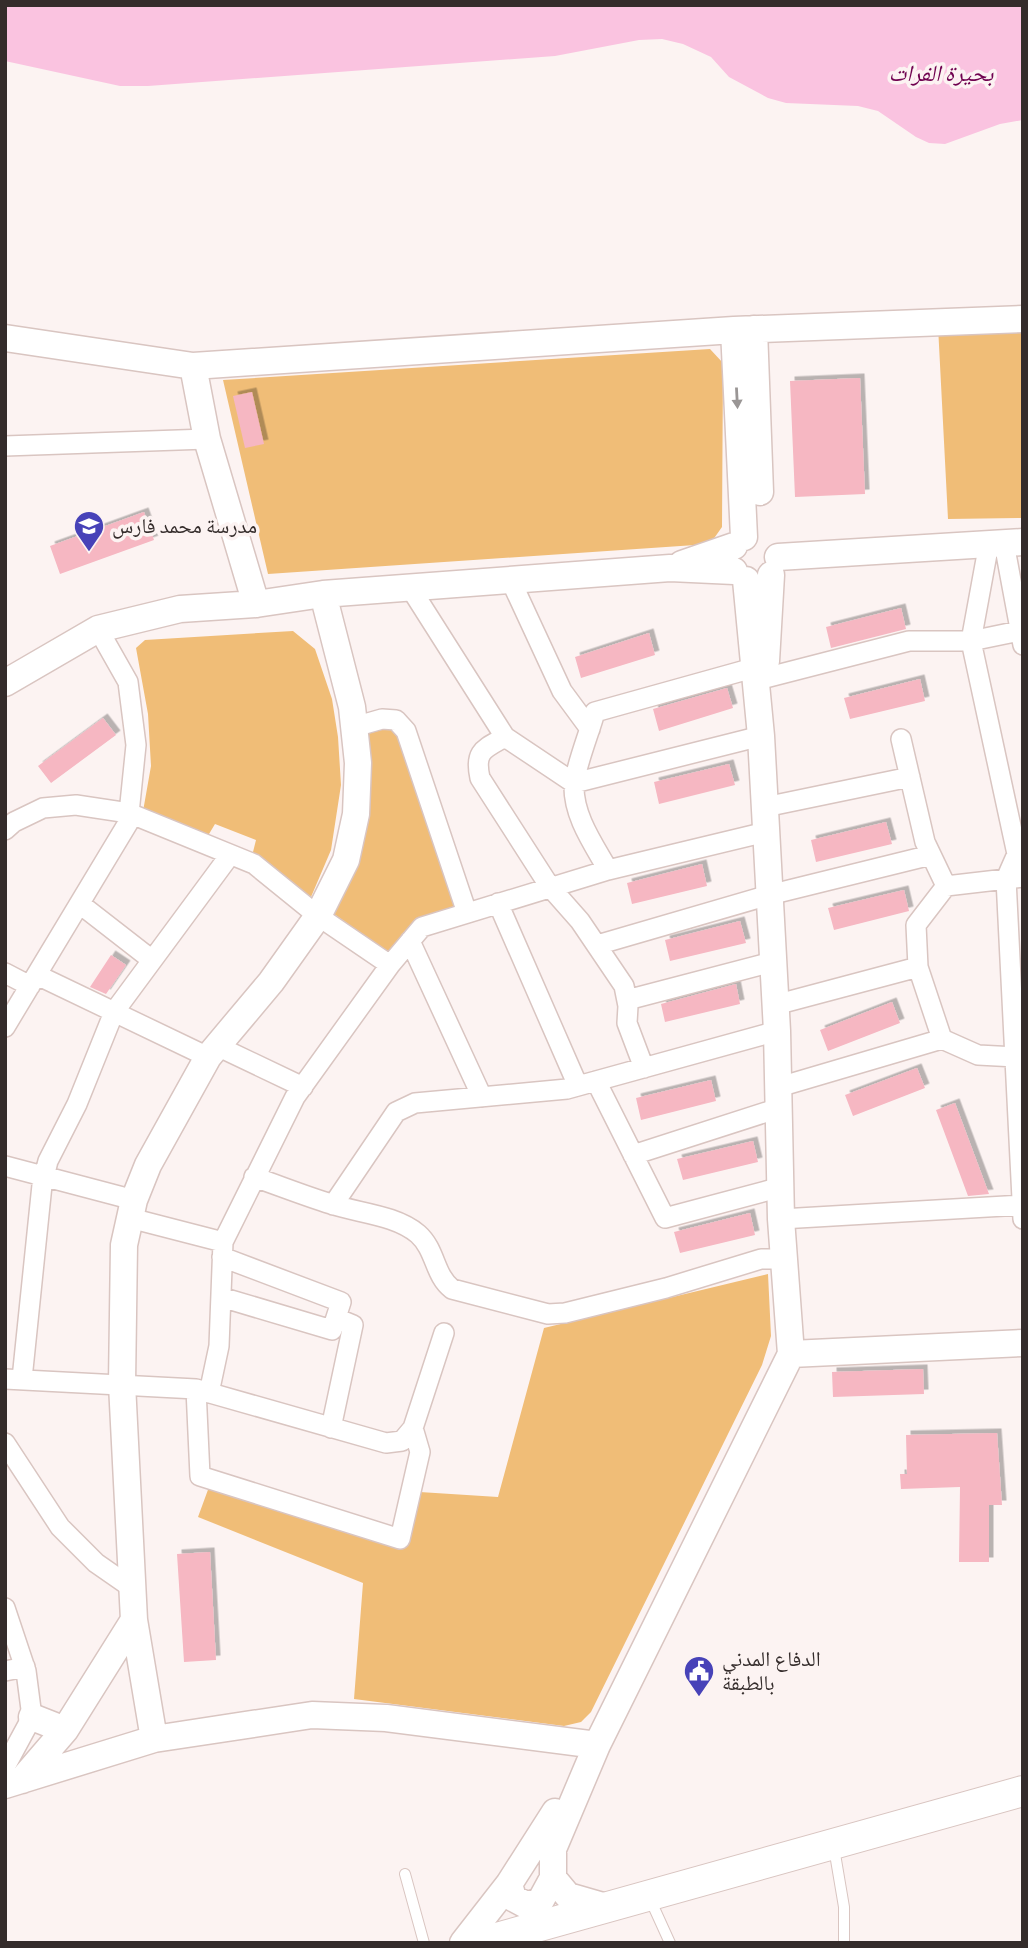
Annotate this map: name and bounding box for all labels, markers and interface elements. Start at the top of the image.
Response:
water label: بحيرة الفرات [889,59,994,87]
one-way arrow [732,387,743,409]
school or university icon: مدرسة محمد فارس [72,509,106,553]
place label: مدرسة محمد فارس [112,513,257,539]
place label: الدفاع المدني بالطبقة [722,1646,821,1696]
public building icon: الدفاع المدني بالطبقة [682,1654,716,1698]

